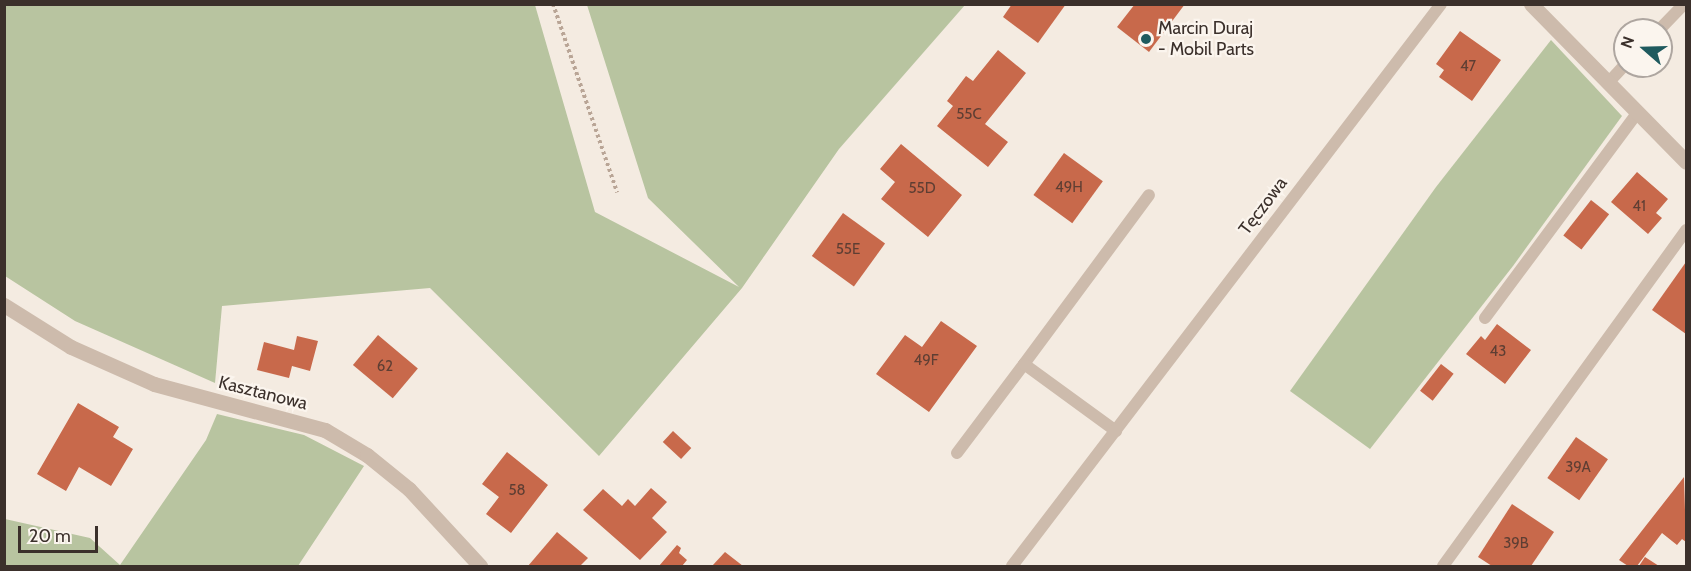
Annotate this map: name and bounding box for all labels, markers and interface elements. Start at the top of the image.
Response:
place label: Marcin Duraj - Mobil Parts [1158,18,1254,60]
north arrow [1613,18,1673,78]
marker: Marcin Duraj - Mobil Parts [1139,32,1153,46]
text: N [1617,34,1638,51]
house number: 47 [1460,58,1476,76]
house number: 55C [956,106,982,124]
street label: Tęczowa [1234,173,1292,239]
house number: 49H [1055,179,1083,197]
house number: 55D [908,180,936,198]
house number: 41 [1632,198,1646,216]
house number: 55E [836,241,860,259]
house number: 43 [1490,343,1506,361]
house number: 49F [913,352,939,370]
house number: 62 [377,358,393,376]
street label: Kasztanowa [216,372,310,414]
house number: 39A [1565,459,1591,477]
house number: 58 [508,482,526,500]
scale bar [21,514,100,552]
text: 20 m [29,525,71,547]
house number: 39B [1503,535,1529,553]

